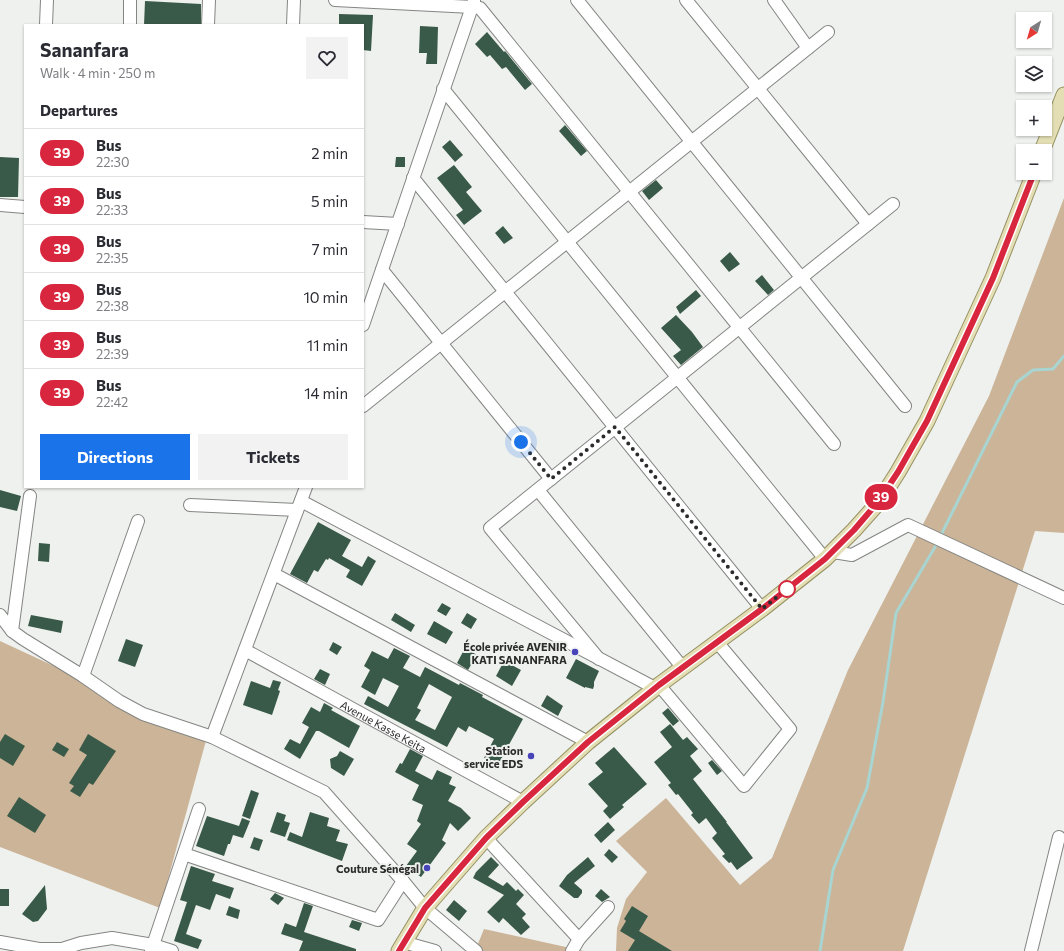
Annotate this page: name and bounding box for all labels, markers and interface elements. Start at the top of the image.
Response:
north arrow [1016,12,1052,48]
map controls [1016,12,1052,180]
button: heart [306,37,348,79]
text: Sananfara [40,38,129,61]
button: layers [1016,56,1052,92]
text: Walk · 4 min · 250 m [40,65,155,81]
button: + [1016,100,1052,136]
text: Departures [40,101,118,119]
text: Bus [96,136,121,154]
text: 39 [54,144,70,161]
text: 2 min [311,144,348,162]
button: − [1016,144,1052,180]
text: 22:30 [96,154,129,170]
text: Bus [96,184,121,202]
text: 39 [54,192,70,209]
text: 5 min [311,192,348,210]
text: 22:33 [96,202,128,218]
text: Bus [96,232,121,250]
text: 39 [54,240,70,257]
text: 7 min [312,240,348,258]
text: 22:35 [96,250,128,266]
text: Bus [96,280,121,298]
text: 39 [54,288,70,305]
text: 10 min [303,288,348,306]
text: 22:38 [96,298,129,314]
text: Bus [96,328,121,346]
text: 39 [54,336,70,353]
text: 11 min [307,336,348,354]
text: 22:39 [96,346,129,362]
text: Bus [96,376,121,394]
text: 39 [54,384,70,401]
text: 14 min [304,384,348,402]
text: 22:42 [96,394,128,410]
your location [511,432,531,452]
button: Directions [40,434,190,480]
button: Tickets [198,434,348,480]
line badge: 39 [863,484,899,510]
text: 39 [873,488,889,505]
unlabelled marker [778,580,796,598]
place label: École privée AVENIR KATI SANANFARA [463,639,567,666]
marker: École privée AVENIR KATI SANANFARA [570,647,580,657]
street label: Avenue Kasse Keita [338,697,429,754]
place label: Station service EDS [464,744,523,770]
marker: Station service EDS [526,751,536,761]
place label: Couture Sénégal [336,862,419,875]
marker: Couture Sénégal [422,863,432,873]

